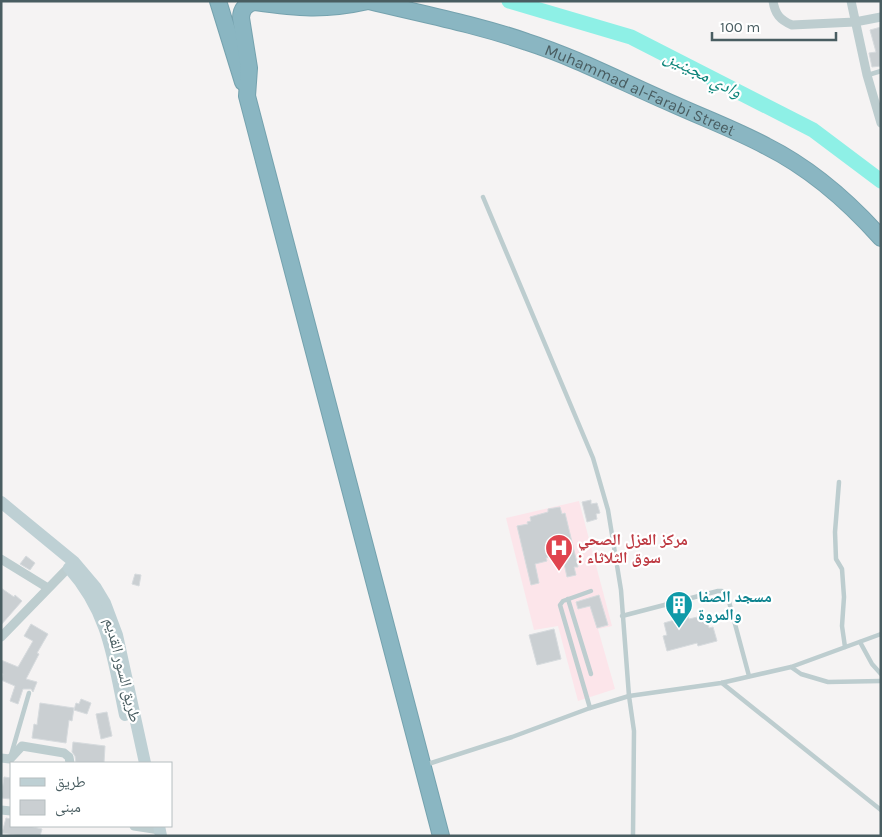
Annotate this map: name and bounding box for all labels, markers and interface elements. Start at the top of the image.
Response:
scale bar [712,10,836,42]
text: 100 m [720,18,760,36]
street label: Muhammad al-Farabi Street [542,39,738,139]
water label: وادي مجينين [659,45,746,106]
place label: مركز العزل الصحي : سوق الثلاثاء [578,530,688,567]
hospital icon: مركز العزل الصحي : سوق الثلاثاء [544,533,574,572]
place label: مسجد الصفا والمروة [698,587,772,624]
building icon: مسجد الصفا والمروة [664,590,694,629]
street label: طريق السور القديم [100,616,145,724]
legend [10,762,172,827]
text: طريق [55,773,86,792]
text: مبنى [55,798,81,817]

